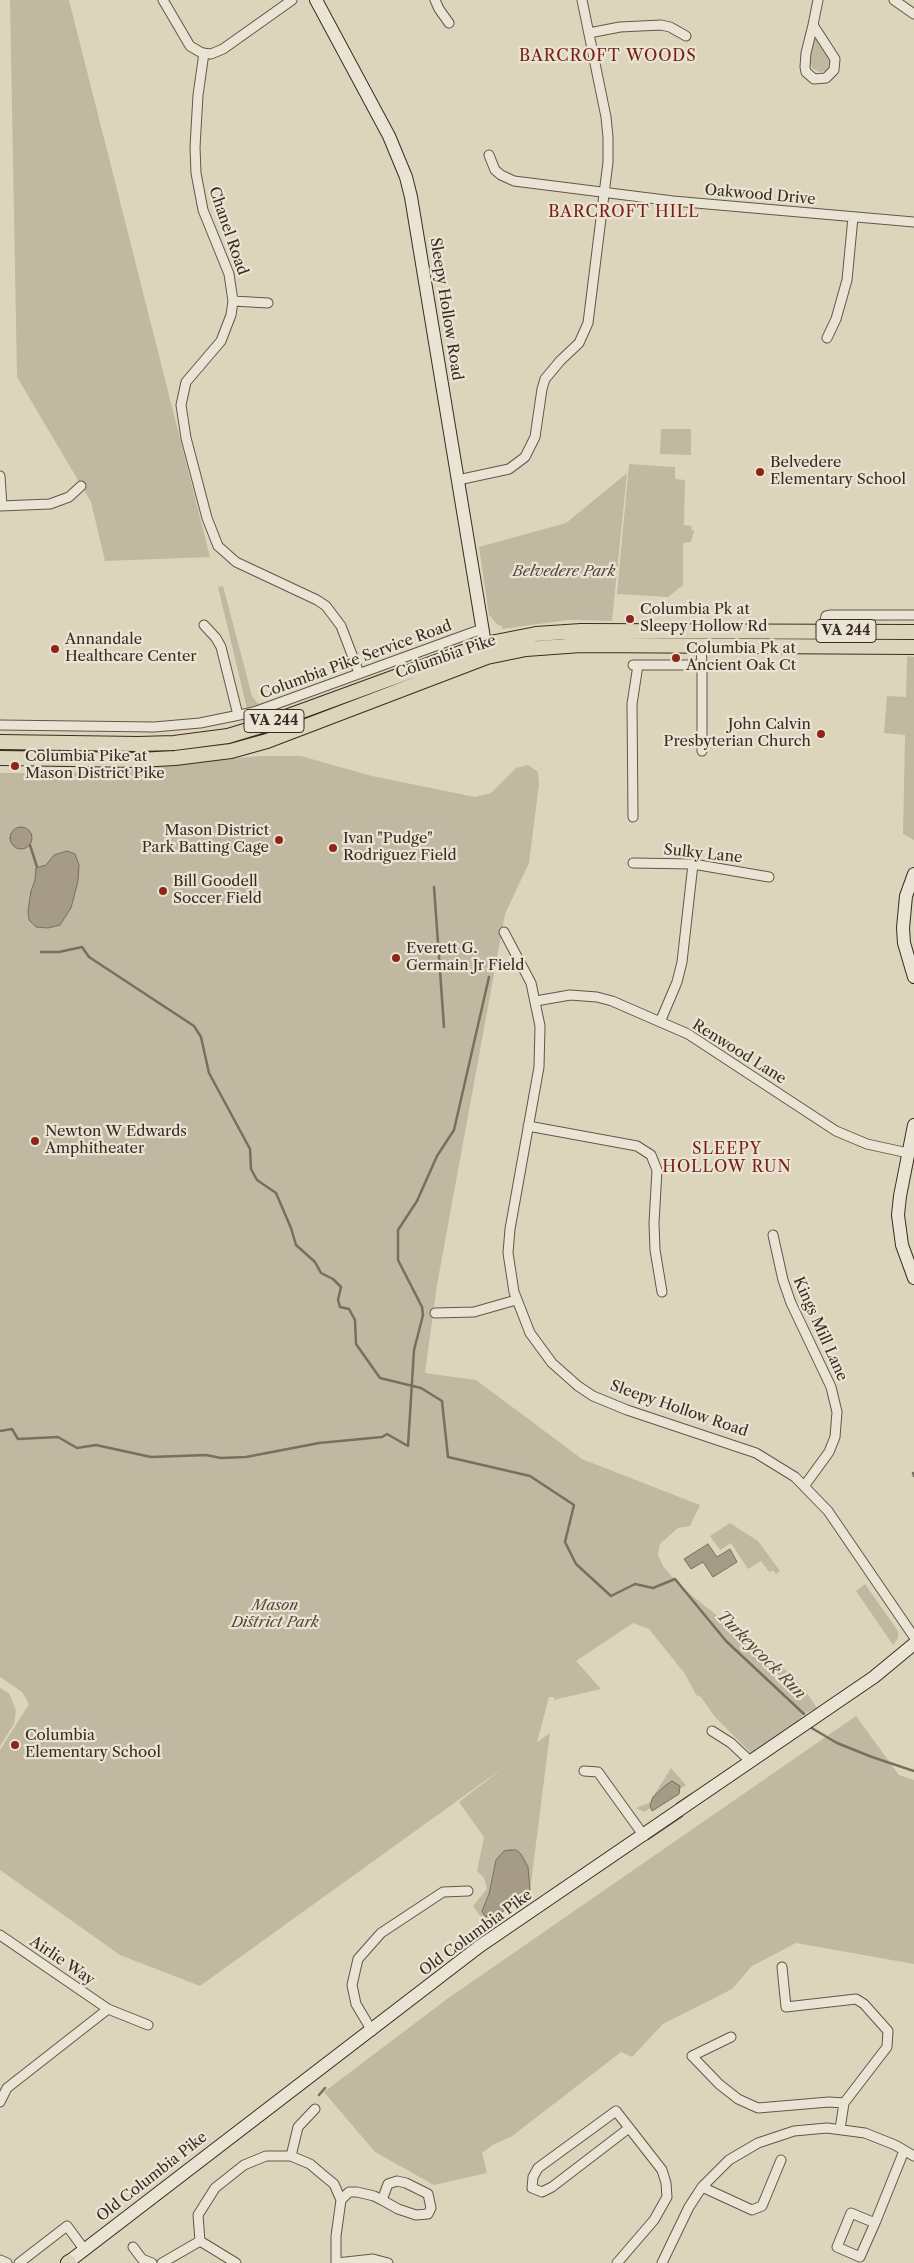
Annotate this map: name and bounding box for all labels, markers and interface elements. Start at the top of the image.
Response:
district label: BARCROFT WOODS [517,46,699,66]
street label: Oakwood Drive [704,181,816,209]
street label: Chanel Road [204,184,252,278]
district label: BARCROFT HILL [547,202,701,222]
street label: Sleepy Hollow Road [426,236,466,382]
place label: Belvedere Elementary School [770,454,906,489]
marker: Belvedere Elementary School [754,466,766,478]
park label: Belvedere Park [513,563,615,581]
place label: Columbia Pk at Sleepy Hollow Rd [640,601,767,636]
marker: Columbia Pk at Sleepy Hollow Rd [624,613,636,625]
street label: Columbia Pike Service Road [258,617,454,703]
road number: VA 244 [816,620,876,642]
place label: Annandale Healthcare Center [65,631,197,666]
street label: Columbia Pike [393,631,499,683]
place label: Columbia Pk at Ancient Oak Ct [686,640,796,675]
marker: Annandale Healthcare Center [49,643,61,655]
marker: Columbia Pk at Ancient Oak Ct [670,652,682,664]
road number: VA 244 [244,709,304,732]
place label: John Calvin Presbyterian Church [664,716,811,751]
marker: John Calvin Presbyterian Church [815,728,827,740]
place label: Columbia Pike at Mason District Pike [25,748,165,783]
marker: Columbia Pike at Mason District Pike [9,760,21,772]
place label: Mason District Park Batting Cage [142,822,269,857]
place label: Ivan "Pudge" Rodriguez Field [343,830,457,865]
marker: Mason District Park Batting Cage [273,834,285,846]
street label: Sulky Lane [663,841,743,867]
marker: Ivan "Pudge" Rodriguez Field [327,842,339,854]
place label: Bill Goodell Soccer Field [173,873,262,908]
marker: Bill Goodell Soccer Field [157,885,169,897]
place label: Everett G. Germain Jr Field [406,940,524,975]
marker: Everett G. Germain Jr Field [390,952,402,964]
street label: Renwood Lane [689,1016,789,1088]
place label: Newton W Edwards Amphitheater [45,1123,187,1158]
marker: Newton W Edwards Amphitheater [29,1135,41,1147]
district label: SLEEPY HOLLOW RUN [661,1139,793,1177]
street label: Kings Mill Lane [789,1274,851,1384]
street label: Sleepy Hollow Road [608,1377,750,1441]
park label: Mason District Park [231,1597,319,1632]
water label: Turkeycock Run [713,1607,809,1703]
place label: Columbia Elementary School [25,1727,161,1762]
marker: Columbia Elementary School [9,1739,21,1751]
street label: Old Columbia Pike [416,1886,536,1980]
street label: Airlie Way [26,1933,98,1989]
street label: Old Columbia Pike [93,2128,211,2226]

